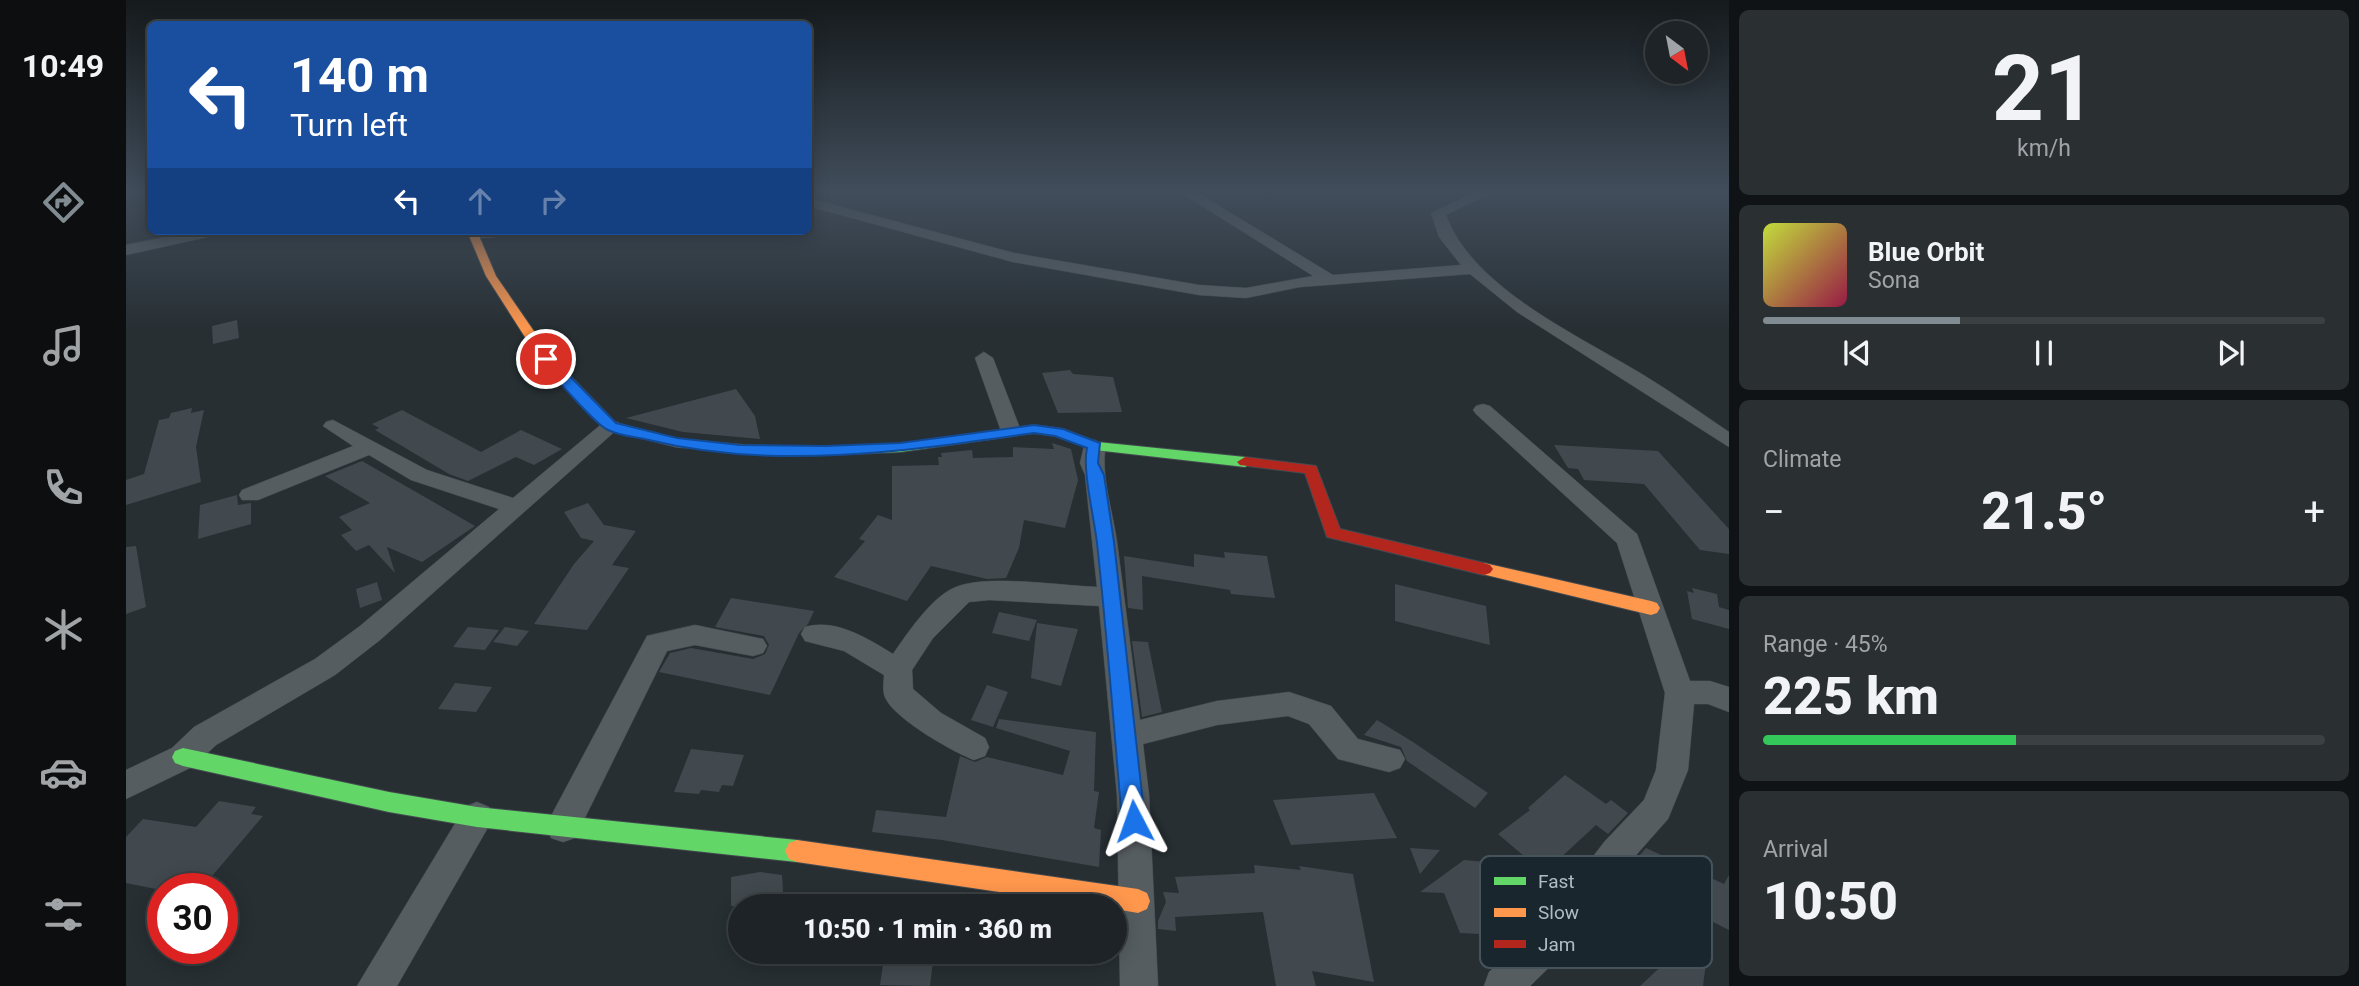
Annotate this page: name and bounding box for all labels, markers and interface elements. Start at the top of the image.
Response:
north arrow [1645,21,1708,84]
map controls [1645,21,1708,84]
text: 21 [1992,36,2096,142]
text: 10:49 [22,47,104,85]
text: 140 m [290,47,429,104]
icon: left [175,49,266,140]
text: Turn left [290,106,408,144]
text: km/h [2017,135,2071,162]
icon: directions [39,178,88,227]
icon: left [388,182,426,220]
icon: ahead [461,182,499,220]
icon: right [534,182,572,220]
text: Blue Orbit [1868,237,1984,267]
text: Sona [1868,267,1920,294]
icon: music [39,321,88,370]
pin [516,329,576,389]
icon: previous [1838,334,1876,372]
icon: pause [2025,334,2063,372]
icon: next [2212,334,2250,372]
icon: arrive [527,340,565,378]
text: Climate [1763,446,1842,473]
icon: phone [39,463,88,512]
text: 21.5° [1981,481,2107,542]
text: − [1763,490,1785,534]
text: + [2303,490,2325,534]
icon: climate [39,605,88,654]
text: Range · 45% [1763,631,1888,658]
text: 225 km [1763,666,1939,727]
icon: car [39,748,88,797]
position arrow [1097,784,1171,858]
text: Arrival [1763,836,1828,863]
legend [1480,856,1712,968]
text: Fast [1538,870,1575,893]
text: 10:50 [1763,871,1898,932]
speed limit sign: 30 [147,873,238,964]
icon: filters [39,890,88,939]
text: Slow [1538,901,1579,924]
text: 10:50 · 1 min · 360 m [803,914,1052,944]
text: Jam [1538,933,1575,956]

